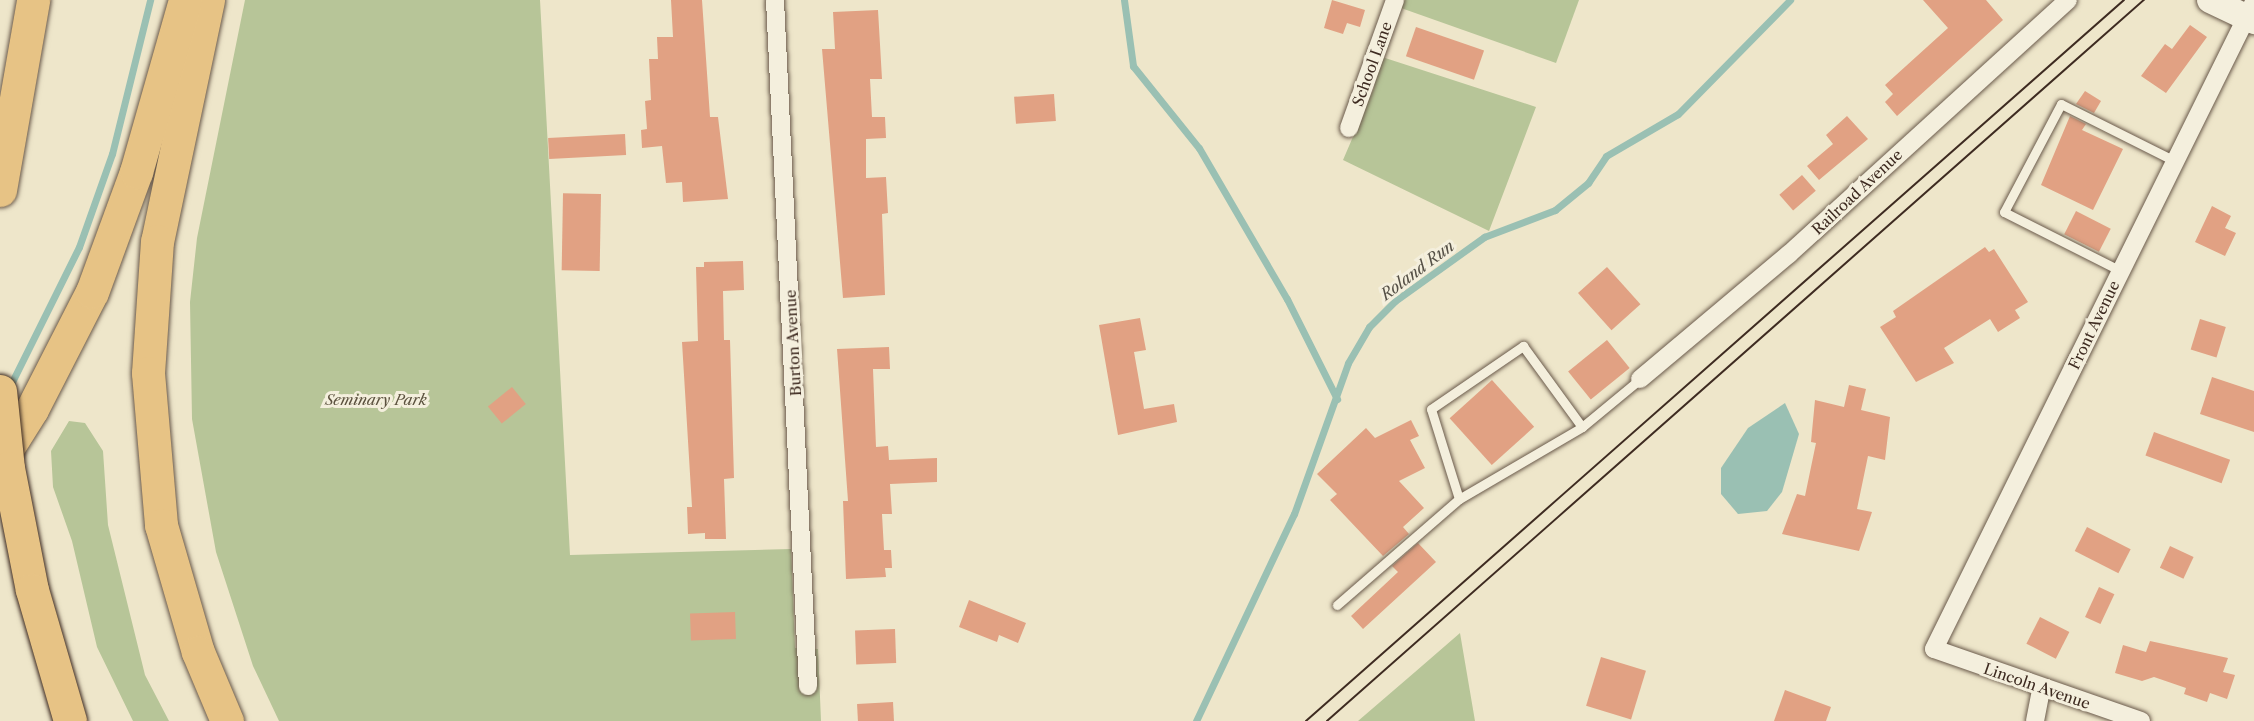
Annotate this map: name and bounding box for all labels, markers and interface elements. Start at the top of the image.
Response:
street label: School Lane [1348,19,1396,109]
street label: Railroad Avenue [1808,145,1906,239]
water label: Roland Run [1376,236,1458,304]
street label: Front Avenue [2065,277,2123,373]
street label: Burton Avenue [781,289,805,397]
park label: Seminary Park [325,391,427,409]
street label: Lincoln Avenue [1981,659,2093,713]

